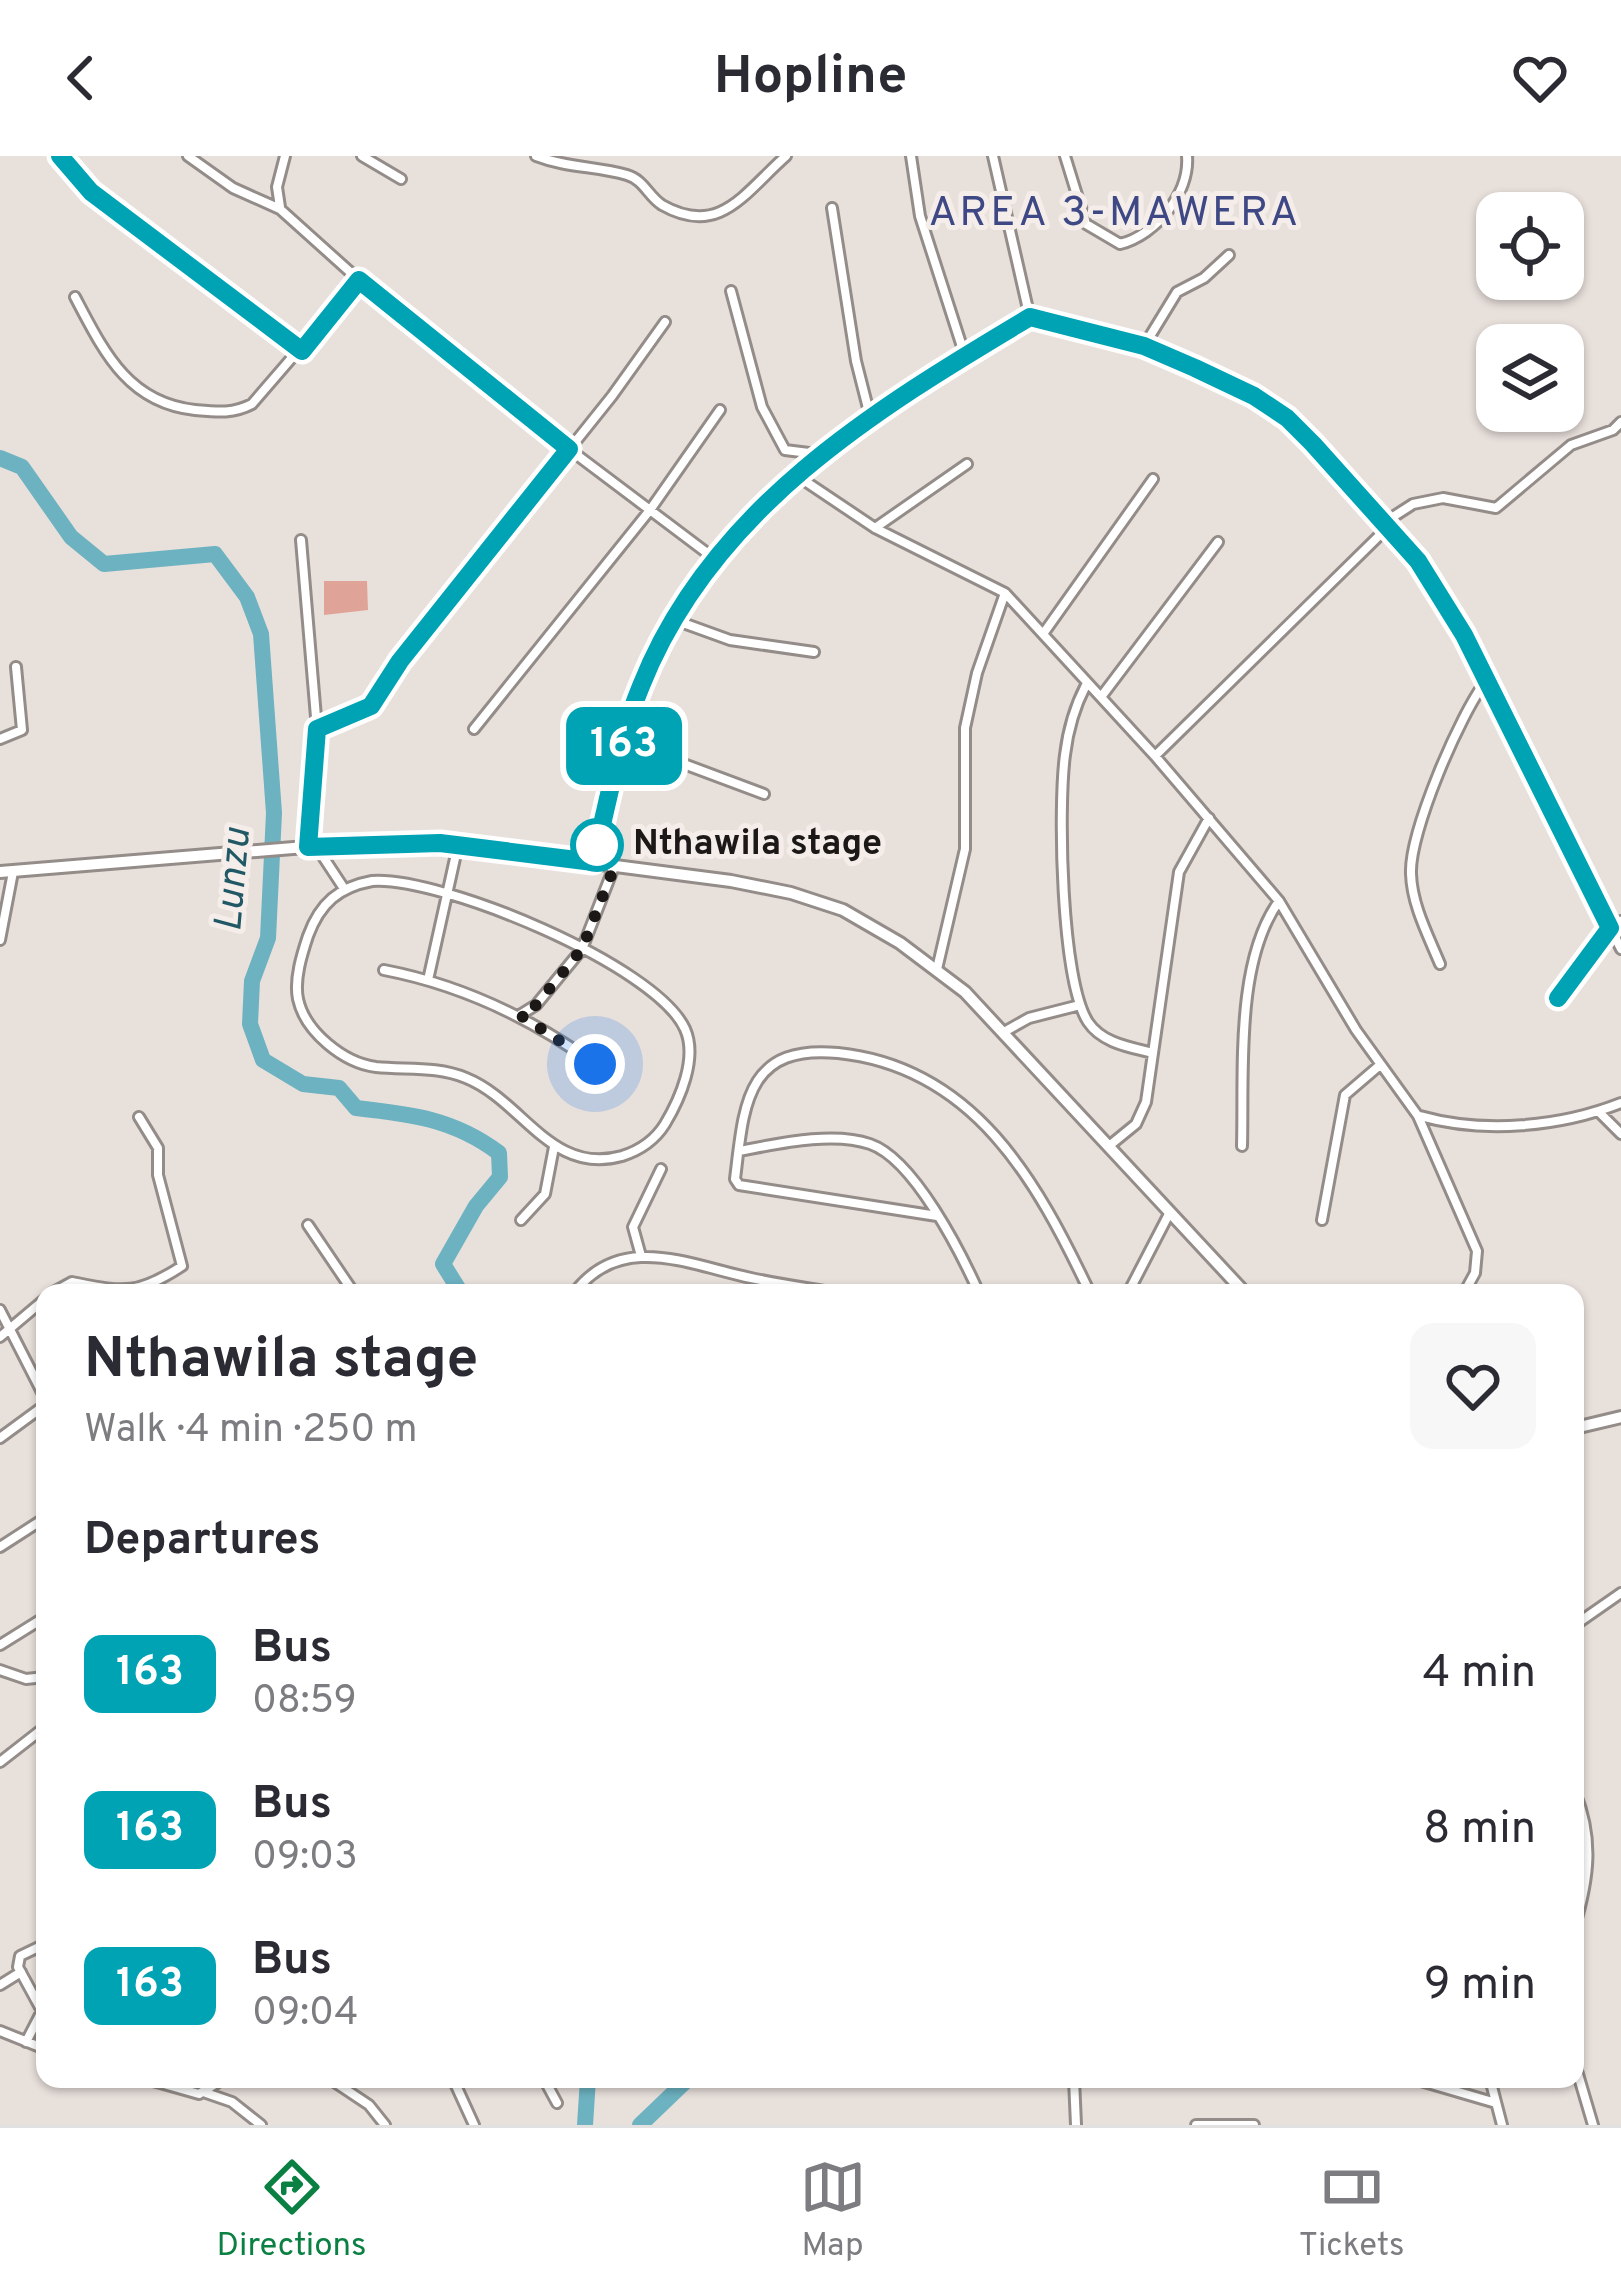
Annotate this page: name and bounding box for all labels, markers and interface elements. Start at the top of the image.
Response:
text: Hopline [714,44,907,113]
icon: back [48,45,114,111]
icon: heart [1507,45,1573,111]
district label: AREA 3-MAWERA [929,188,1301,241]
map controls [1476,192,1584,432]
button: locate [1476,192,1584,300]
button: layers [1476,324,1584,432]
line badge: 163 [555,707,693,785]
text: 163 [590,719,658,772]
marker: Nthawila stage [572,820,622,870]
place label: Nthawila stage [633,822,882,868]
water label: Lunzu [206,825,264,934]
your location [565,1034,625,1094]
button: heart [1410,1323,1536,1449]
text: Nthawila stage [84,1326,478,1398]
text: Walk · 4 min · 250 m [84,1407,417,1456]
text: Departures [84,1513,320,1570]
text: Bus [252,1621,332,1678]
text: 4 min [1423,1646,1536,1703]
text: 163 [116,1647,184,1700]
text: 08:59 [252,1678,357,1727]
text: Bus [252,1777,332,1834]
text: 8 min [1423,1802,1536,1859]
text: 163 [116,1803,184,1856]
text: 09:03 [252,1834,358,1883]
text: Bus [252,1933,332,1990]
text: 9 min [1424,1958,1536,2015]
text: 163 [116,1959,184,2012]
text: 09:04 [252,1990,358,2039]
tab: Directions [217,2154,366,2268]
tab: Map [800,2154,866,2268]
tab: Tickets [1299,2154,1404,2268]

